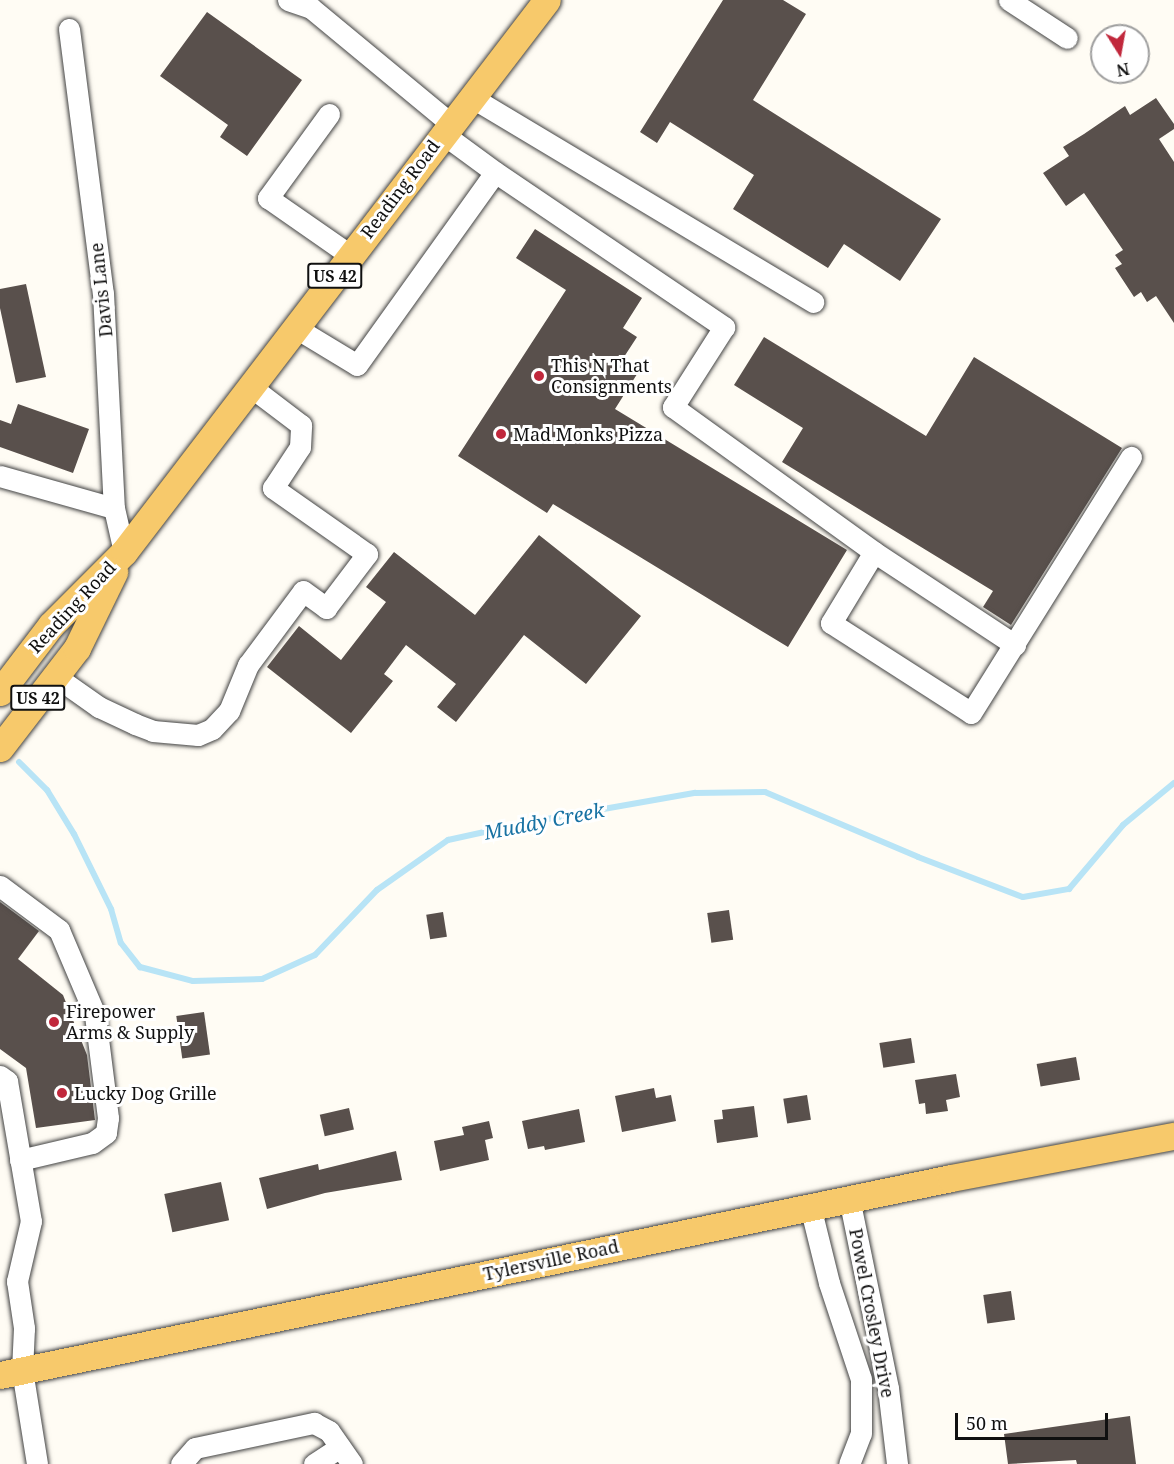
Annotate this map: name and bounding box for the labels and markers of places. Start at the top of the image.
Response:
place label: This N That Consignments [551,355,672,398]
marker: This N That Consignments [532,369,546,383]
place label: Mad Monks Pizza [513,423,663,445]
marker: Mad Monks Pizza [494,427,508,441]
place label: Firepower Arms & Supply [66,1001,194,1044]
marker: Firepower Arms & Supply [47,1015,61,1029]
place label: Lucky Dog Grille [74,1082,217,1104]
marker: Lucky Dog Grille [55,1086,69,1100]

